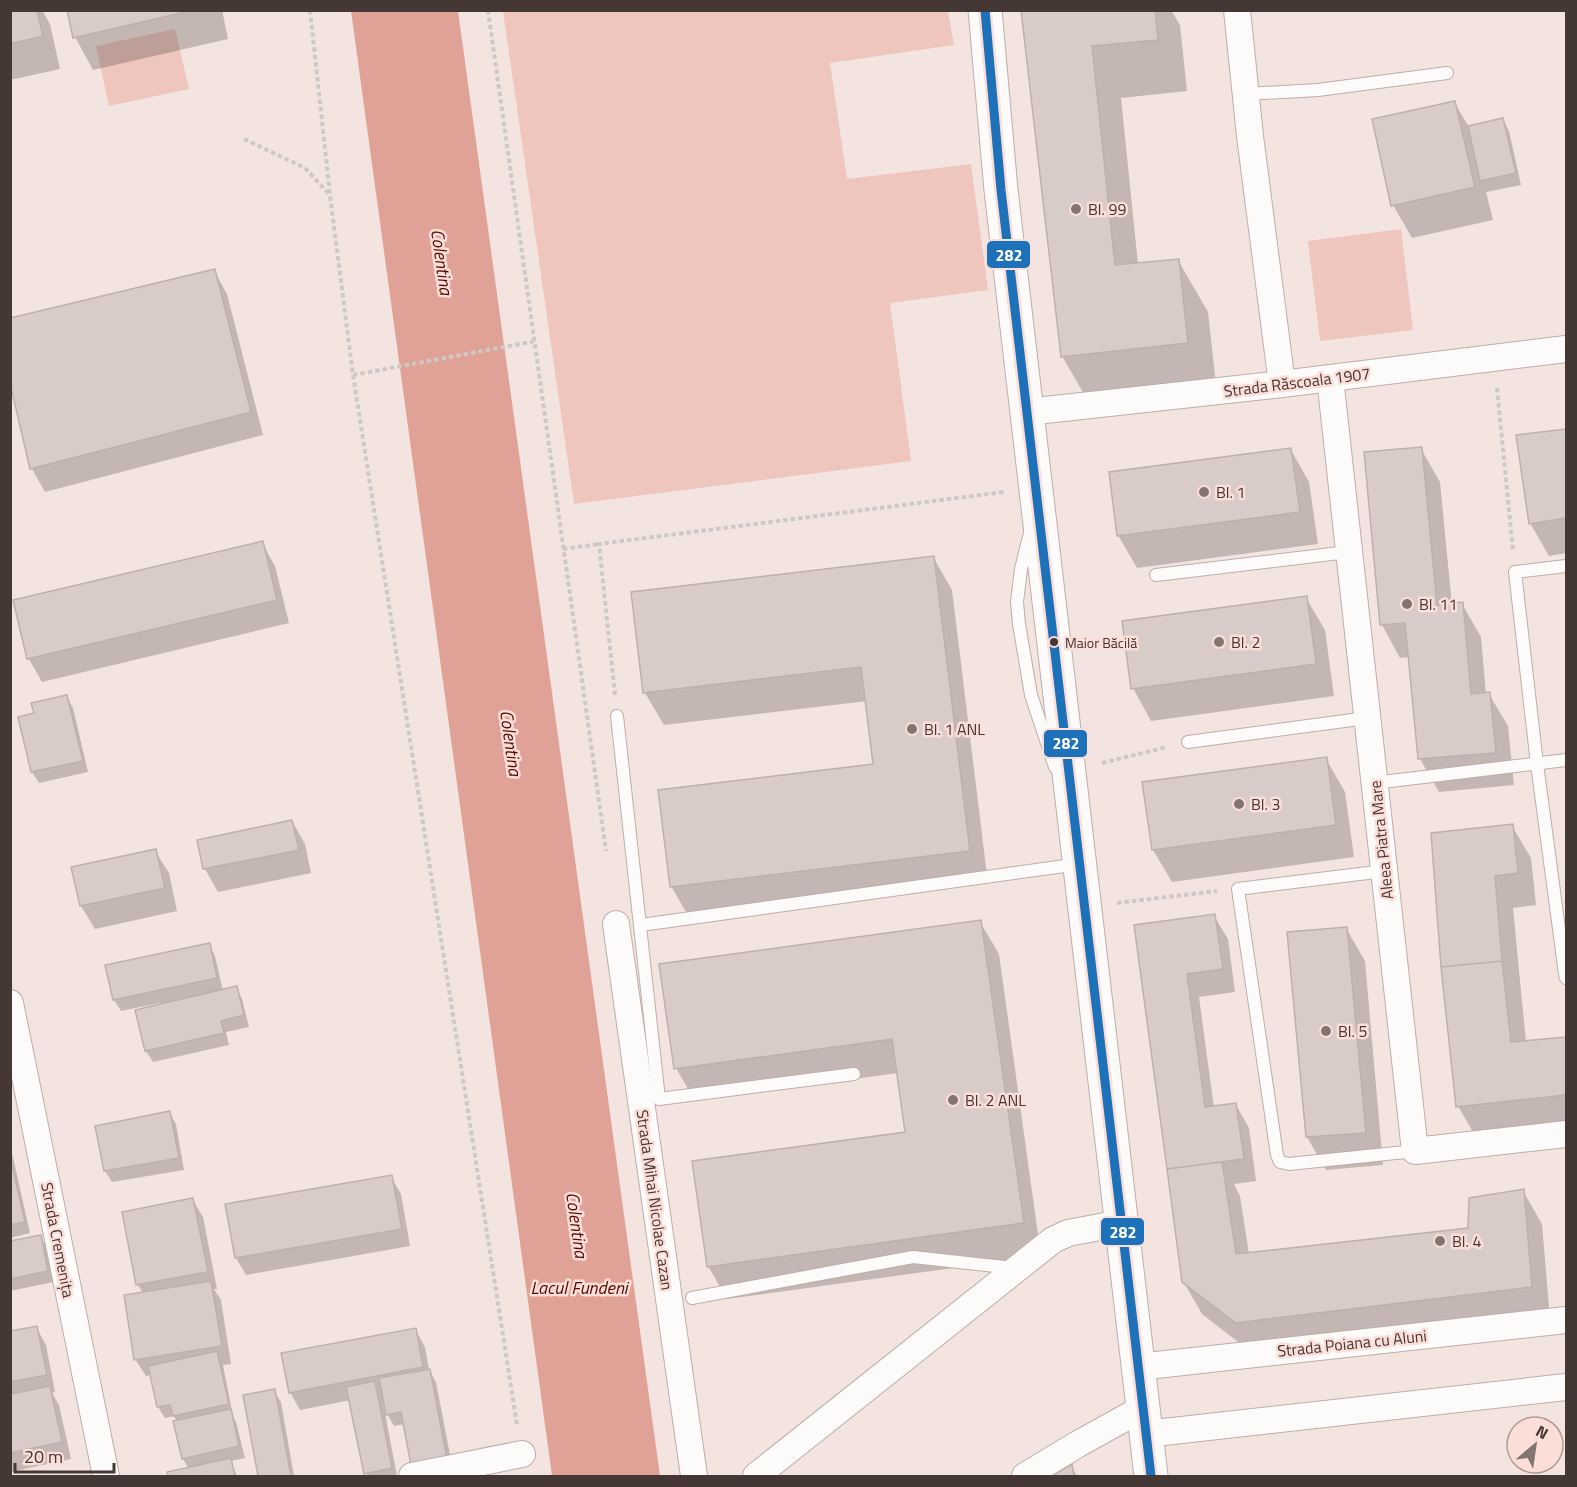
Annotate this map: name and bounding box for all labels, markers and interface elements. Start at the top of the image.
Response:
place label: Bl. 99 [1088,197,1126,221]
marker: Bl. 99 [1069,202,1083,216]
water label: Colentina [424,227,460,298]
line badge: 282 [986,240,1031,269]
text: 282 [996,243,1022,267]
street label: Strada Răscoala 1907 [1222,361,1372,403]
place label: Bl. 1 [1216,480,1246,504]
marker: Bl. 1 [1197,485,1211,499]
place label: Bl. 11 [1419,592,1457,616]
marker: Bl. 11 [1400,597,1414,611]
place label: Bl. 2 [1231,630,1261,654]
place label: Maior Băcilă [1065,632,1137,653]
marker: Bl. 2 [1212,635,1226,649]
marker: Maior Băcilă [1048,636,1060,648]
water label: Colentina [493,708,529,779]
place label: Bl. 1 ANL [924,717,985,741]
marker: Bl. 1 ANL [905,722,919,736]
line badge: 282 [1043,729,1088,758]
text: 282 [1053,731,1079,755]
street label: Aleea Piatra Mare [1363,779,1399,901]
place label: Bl. 3 [1251,792,1281,816]
marker: Bl. 3 [1232,797,1246,811]
place label: Bl. 5 [1338,1019,1368,1043]
marker: Bl. 5 [1319,1024,1333,1038]
place label: Bl. 2 ANL [965,1088,1026,1112]
marker: Bl. 2 ANL [946,1093,960,1107]
street label: Strada Mihai Nicolae Cazan [630,1108,680,1292]
street label: Strada Cremenița [35,1180,81,1300]
water label: Colentina [559,1190,595,1261]
line badge: 282 [1100,1217,1145,1246]
text: 282 [1110,1220,1136,1244]
place label: Bl. 4 [1452,1229,1482,1253]
marker: Bl. 4 [1433,1234,1447,1248]
water label: Lacul Fundeni [530,1274,630,1301]
street label: Strada Poiana cu Aluni [1276,1323,1428,1363]
north arrow [1505,1415,1565,1475]
text: N [1532,1419,1553,1445]
scale bar [15,1436,114,1474]
text: 20 m [24,1443,63,1470]

